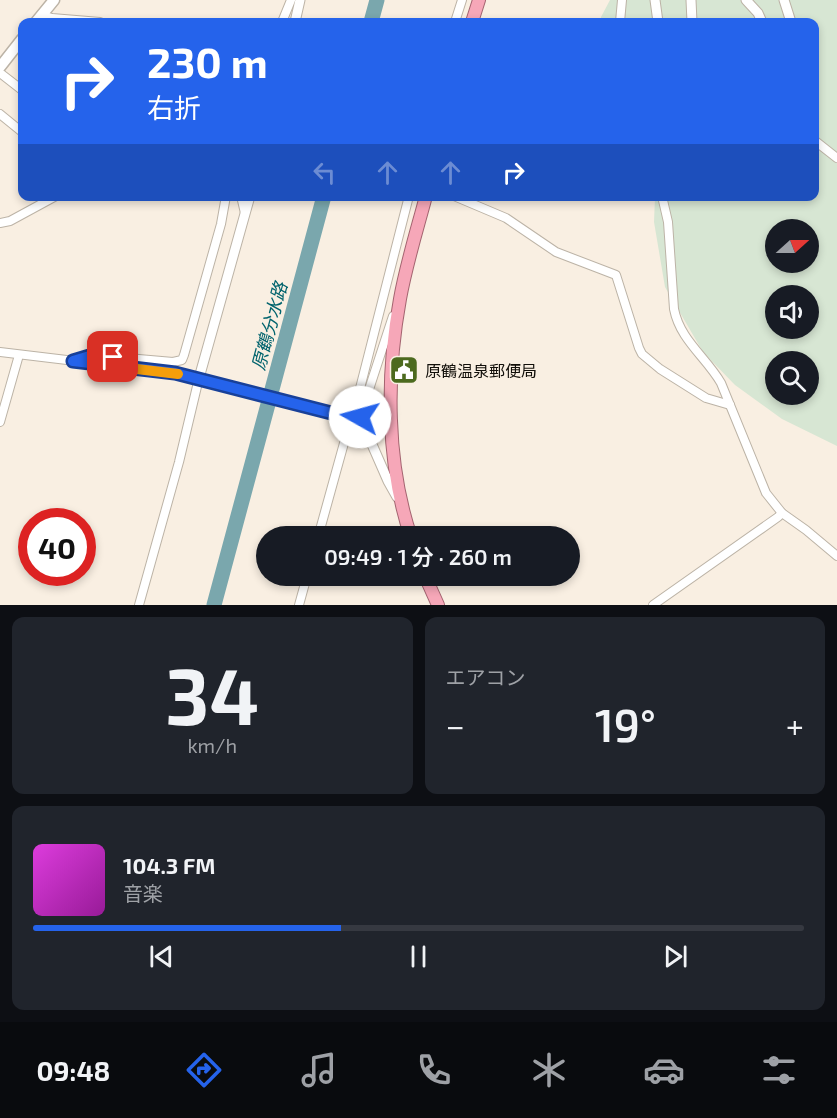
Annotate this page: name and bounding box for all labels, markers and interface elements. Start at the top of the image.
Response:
text: 230 m [147,36,268,86]
icon: right [48,42,126,120]
text: 右折 [147,91,201,123]
icon: left [308,156,341,189]
icon: ahead [371,156,404,189]
icon: ahead [434,156,467,189]
icon: right [497,156,530,189]
north arrow [765,219,819,273]
map controls [765,219,819,405]
water label: 原鶴分水路 [247,278,292,372]
button: sound [765,285,819,339]
pin [87,331,138,382]
icon: arrive [96,340,129,373]
button: search [765,351,819,405]
public building icon: 原鶴温泉郵便局 [388,354,420,386]
place label: 原鶴温泉郵便局 [425,361,537,380]
position arrow [328,385,392,449]
speed limit sign: 40 [18,508,96,586]
text: 09:49 · 1 分 · 260 m [324,543,512,569]
text: 34 [165,647,259,741]
text: エアコン [446,665,526,689]
text: 19° [595,697,656,751]
text: − [446,705,465,745]
text: + [786,705,804,745]
text: km/h [187,733,237,757]
text: 104.3 FM [123,852,215,878]
text: 音楽 [123,881,163,905]
icon: previous [145,940,178,973]
icon: pause [402,940,435,973]
icon: next [659,940,692,973]
icon: directions [183,1049,225,1091]
icon: music [298,1049,340,1091]
icon: phone [413,1049,455,1091]
icon: climate [528,1049,570,1091]
icon: car [643,1049,685,1091]
icon: filters [758,1049,800,1091]
text: 09:48 [37,1054,110,1086]

